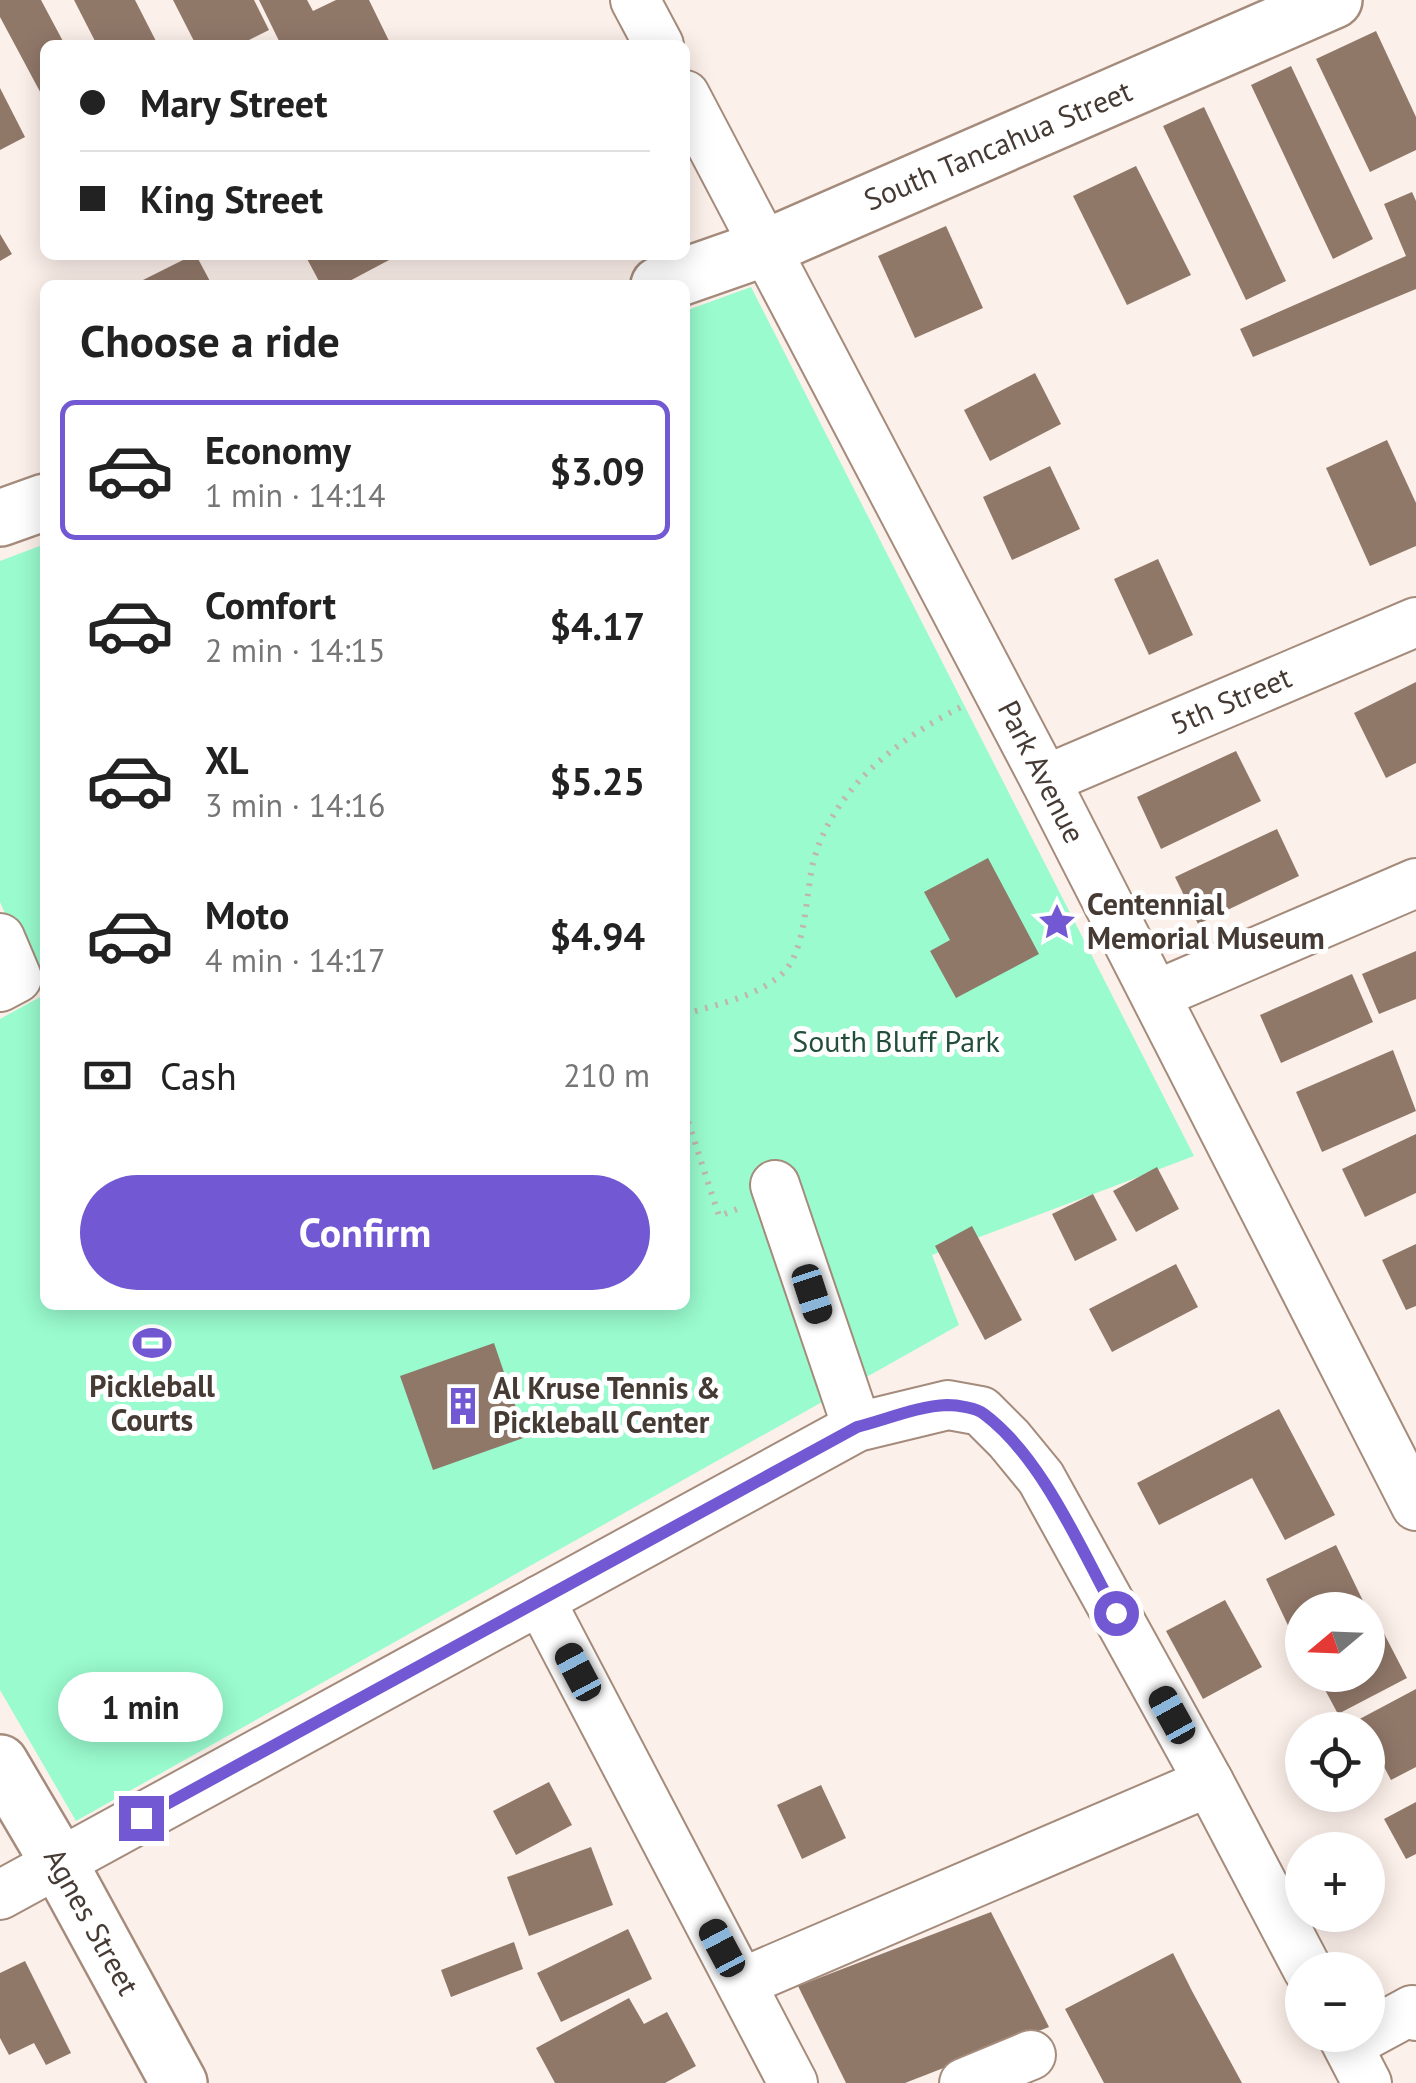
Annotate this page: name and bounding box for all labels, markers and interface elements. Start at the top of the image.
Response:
street label: South Tancahua Street [858,71,1137,219]
text: Mary Street [140,78,327,127]
text: King Street [140,174,323,223]
text: Choose a ride [80,311,340,369]
icon: car [85,425,175,515]
text: Economy [205,425,351,474]
text: $3.09 [549,446,645,495]
text: 1 min · 14:14 [205,474,385,516]
icon: car [85,580,175,670]
text: Comfort [205,580,336,629]
text: $4.17 [549,601,645,650]
text: 2 min · 14:15 [205,629,385,671]
street label: 5th Street [1164,657,1297,742]
street label: Park Avenue [990,693,1095,849]
icon: car [85,735,175,825]
text: XL [205,735,249,784]
text: $5.25 [549,756,645,805]
text: 3 min · 14:16 [205,784,385,826]
place label: Centennial Memorial Museum [1087,884,1325,957]
icon: car [85,890,175,980]
text: Moto [205,890,289,939]
place icon: Centennial Memorial Museum [1036,901,1078,943]
text: $4.94 [549,911,645,960]
text: 4 min · 14:17 [205,939,385,981]
park label: South Bluff Park [792,1021,1000,1060]
icon: cash [80,1048,135,1103]
text: Cash [160,1051,237,1100]
text: 210 m [563,1054,650,1096]
button: Confirm [80,1175,650,1290]
car [788,1261,836,1327]
sports icon: Pickleball Courts [131,1322,173,1364]
place label: Pickleball Courts [89,1366,215,1439]
place label: Al Kruse Tennis & Pickleball Center [493,1368,721,1441]
building icon: Al Kruse Tennis & Pickleball Center [442,1385,484,1427]
route start [1094,1591,1139,1636]
north arrow [1285,1592,1385,1692]
map controls [1285,1592,1385,2052]
car [551,1638,605,1706]
callout: 1 min [58,1673,224,1743]
car [1144,1681,1200,1749]
text: 1 min [101,1686,180,1728]
button: locate [1285,1712,1385,1812]
route end [119,1796,164,1841]
button: + [1285,1832,1385,1932]
street label: Agnes Street [36,1841,149,2002]
car [695,1914,749,1982]
button: − [1285,1952,1385,2052]

